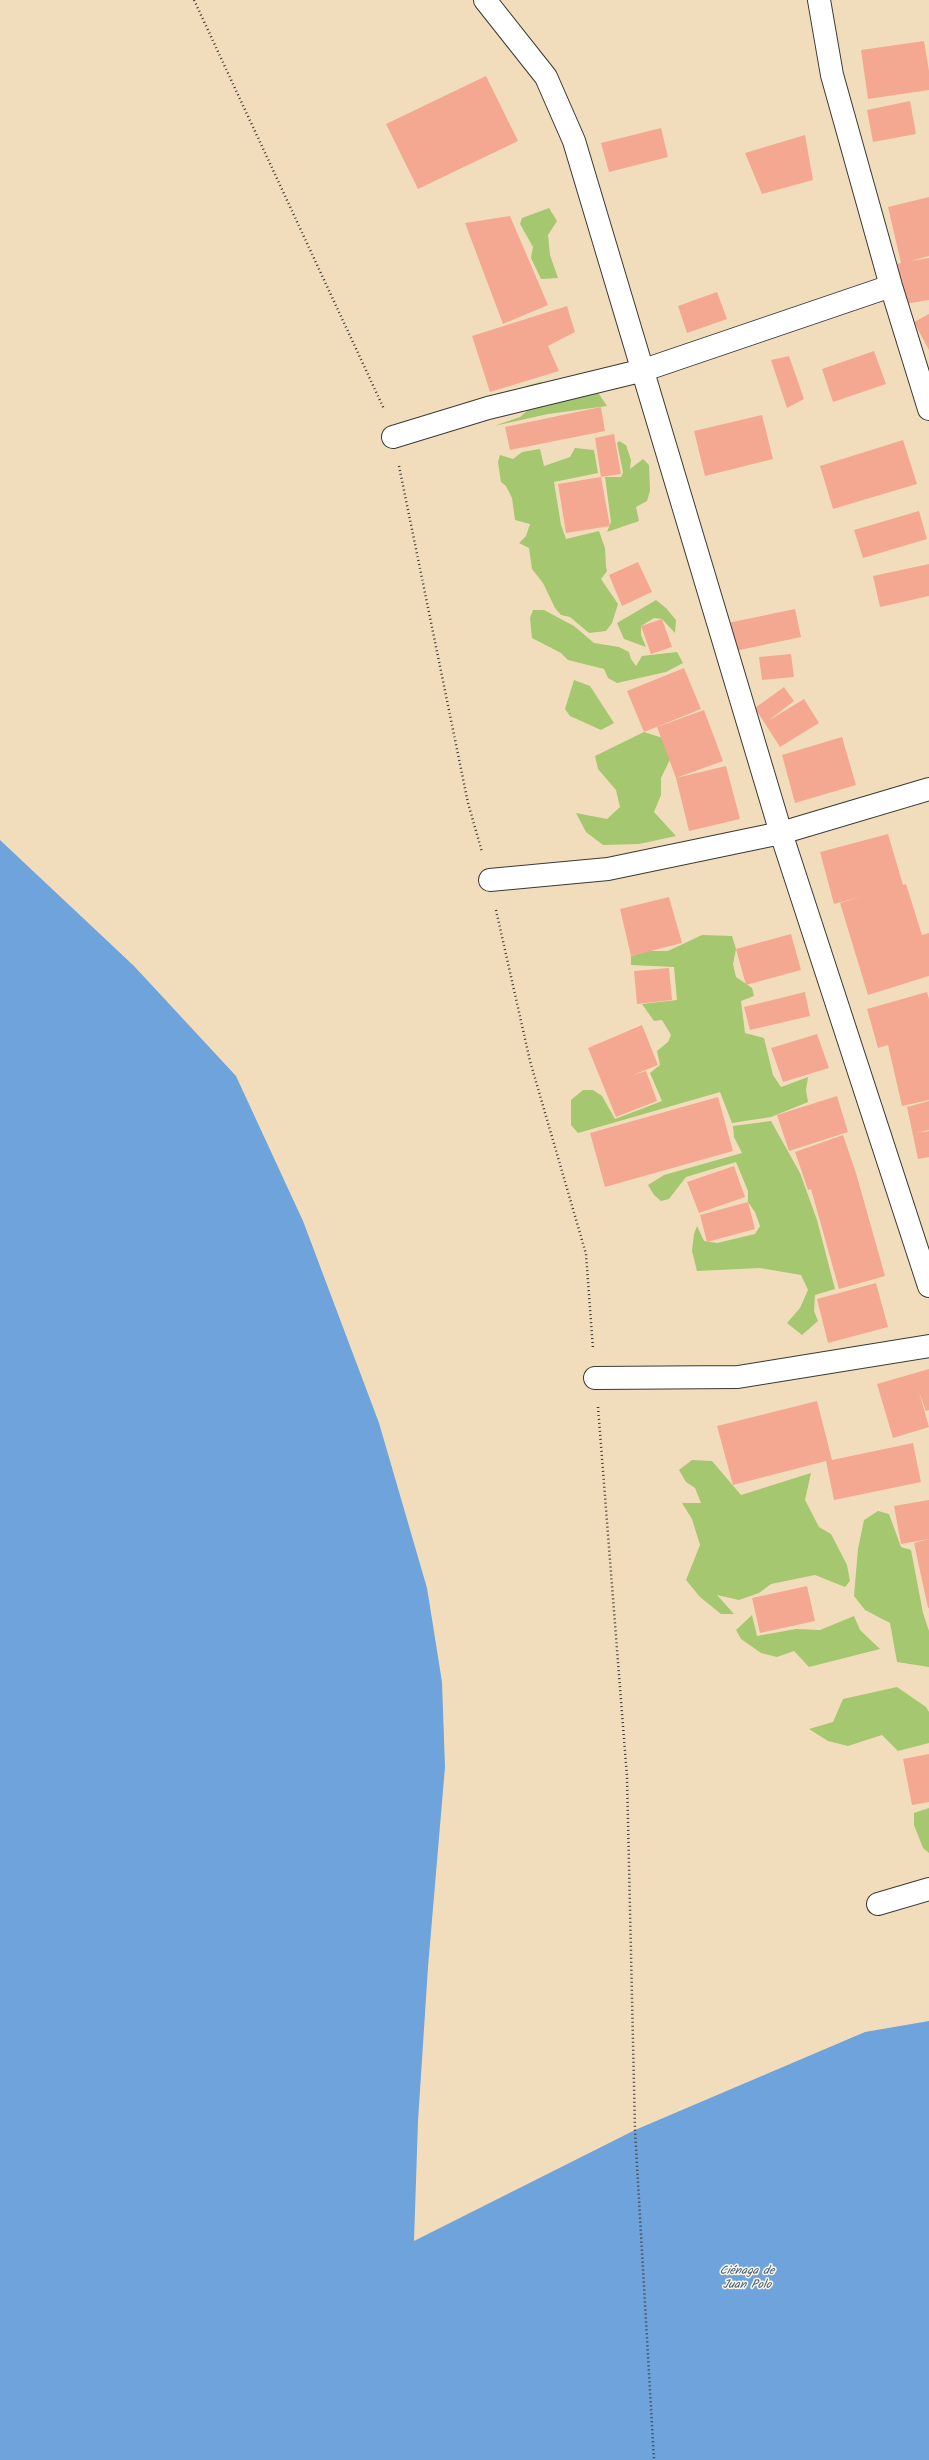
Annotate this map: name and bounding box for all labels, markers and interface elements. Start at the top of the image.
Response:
water label: Ciénaga de Juan Polo [720,2265,774,2293]

